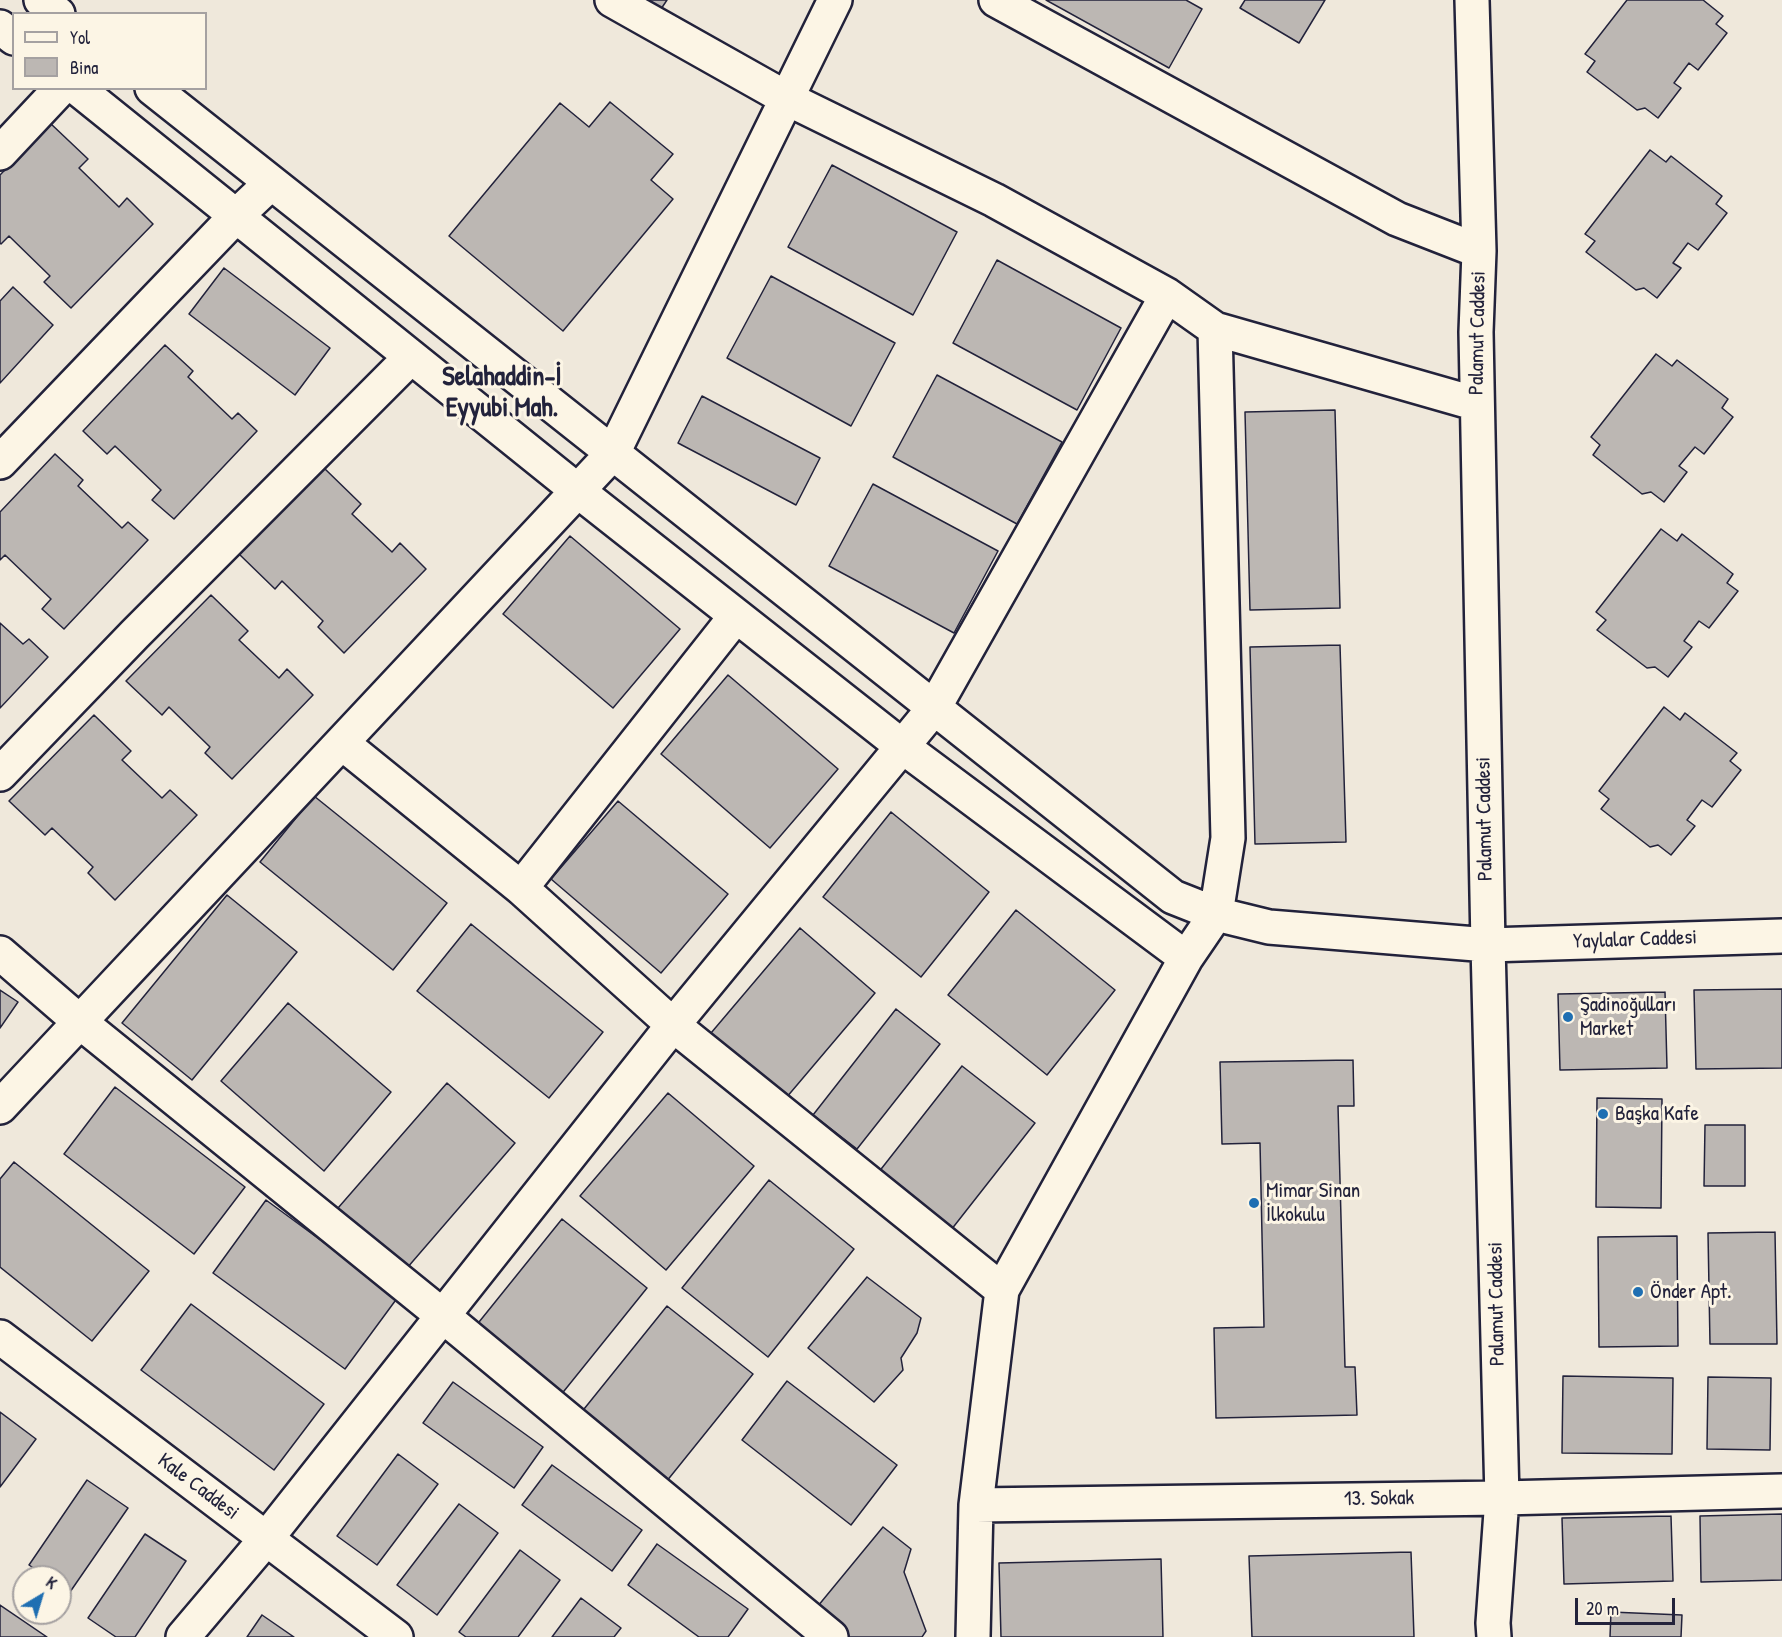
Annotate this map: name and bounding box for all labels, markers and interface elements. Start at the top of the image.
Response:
legend [12,12,207,90]
text: Yol [70,25,90,50]
text: Bina [70,55,98,80]
street label: Palamut Caddesi [1464,271,1492,395]
district label: Selahaddin-İ Eyyubi Mah. [442,362,562,425]
street label: Palamut Caddesi [1471,757,1499,881]
street label: Yaylalar Caddesi [1572,925,1698,955]
place label: Şadinoğulları Market [1580,992,1677,1042]
marker: Şadinoğulları Market [1561,1010,1575,1024]
place label: Başka Kafe [1615,1101,1699,1127]
marker: Başka Kafe [1596,1107,1610,1121]
place label: Mimar Sinan İlkokulu [1266,1178,1360,1228]
marker: Mimar Sinan İlkokulu [1247,1196,1261,1210]
street label: Palamut Caddesi [1483,1242,1511,1366]
place label: Önder Apt. [1650,1279,1732,1305]
marker: Önder Apt. [1631,1285,1645,1299]
street label: Kale Caddesi [152,1448,244,1526]
street label: 13. Sokak [1344,1486,1414,1512]
north arrow [12,1565,72,1625]
text: K [42,1571,62,1594]
scale bar [1578,1586,1678,1624]
text: 20 m [1586,1596,1619,1621]

